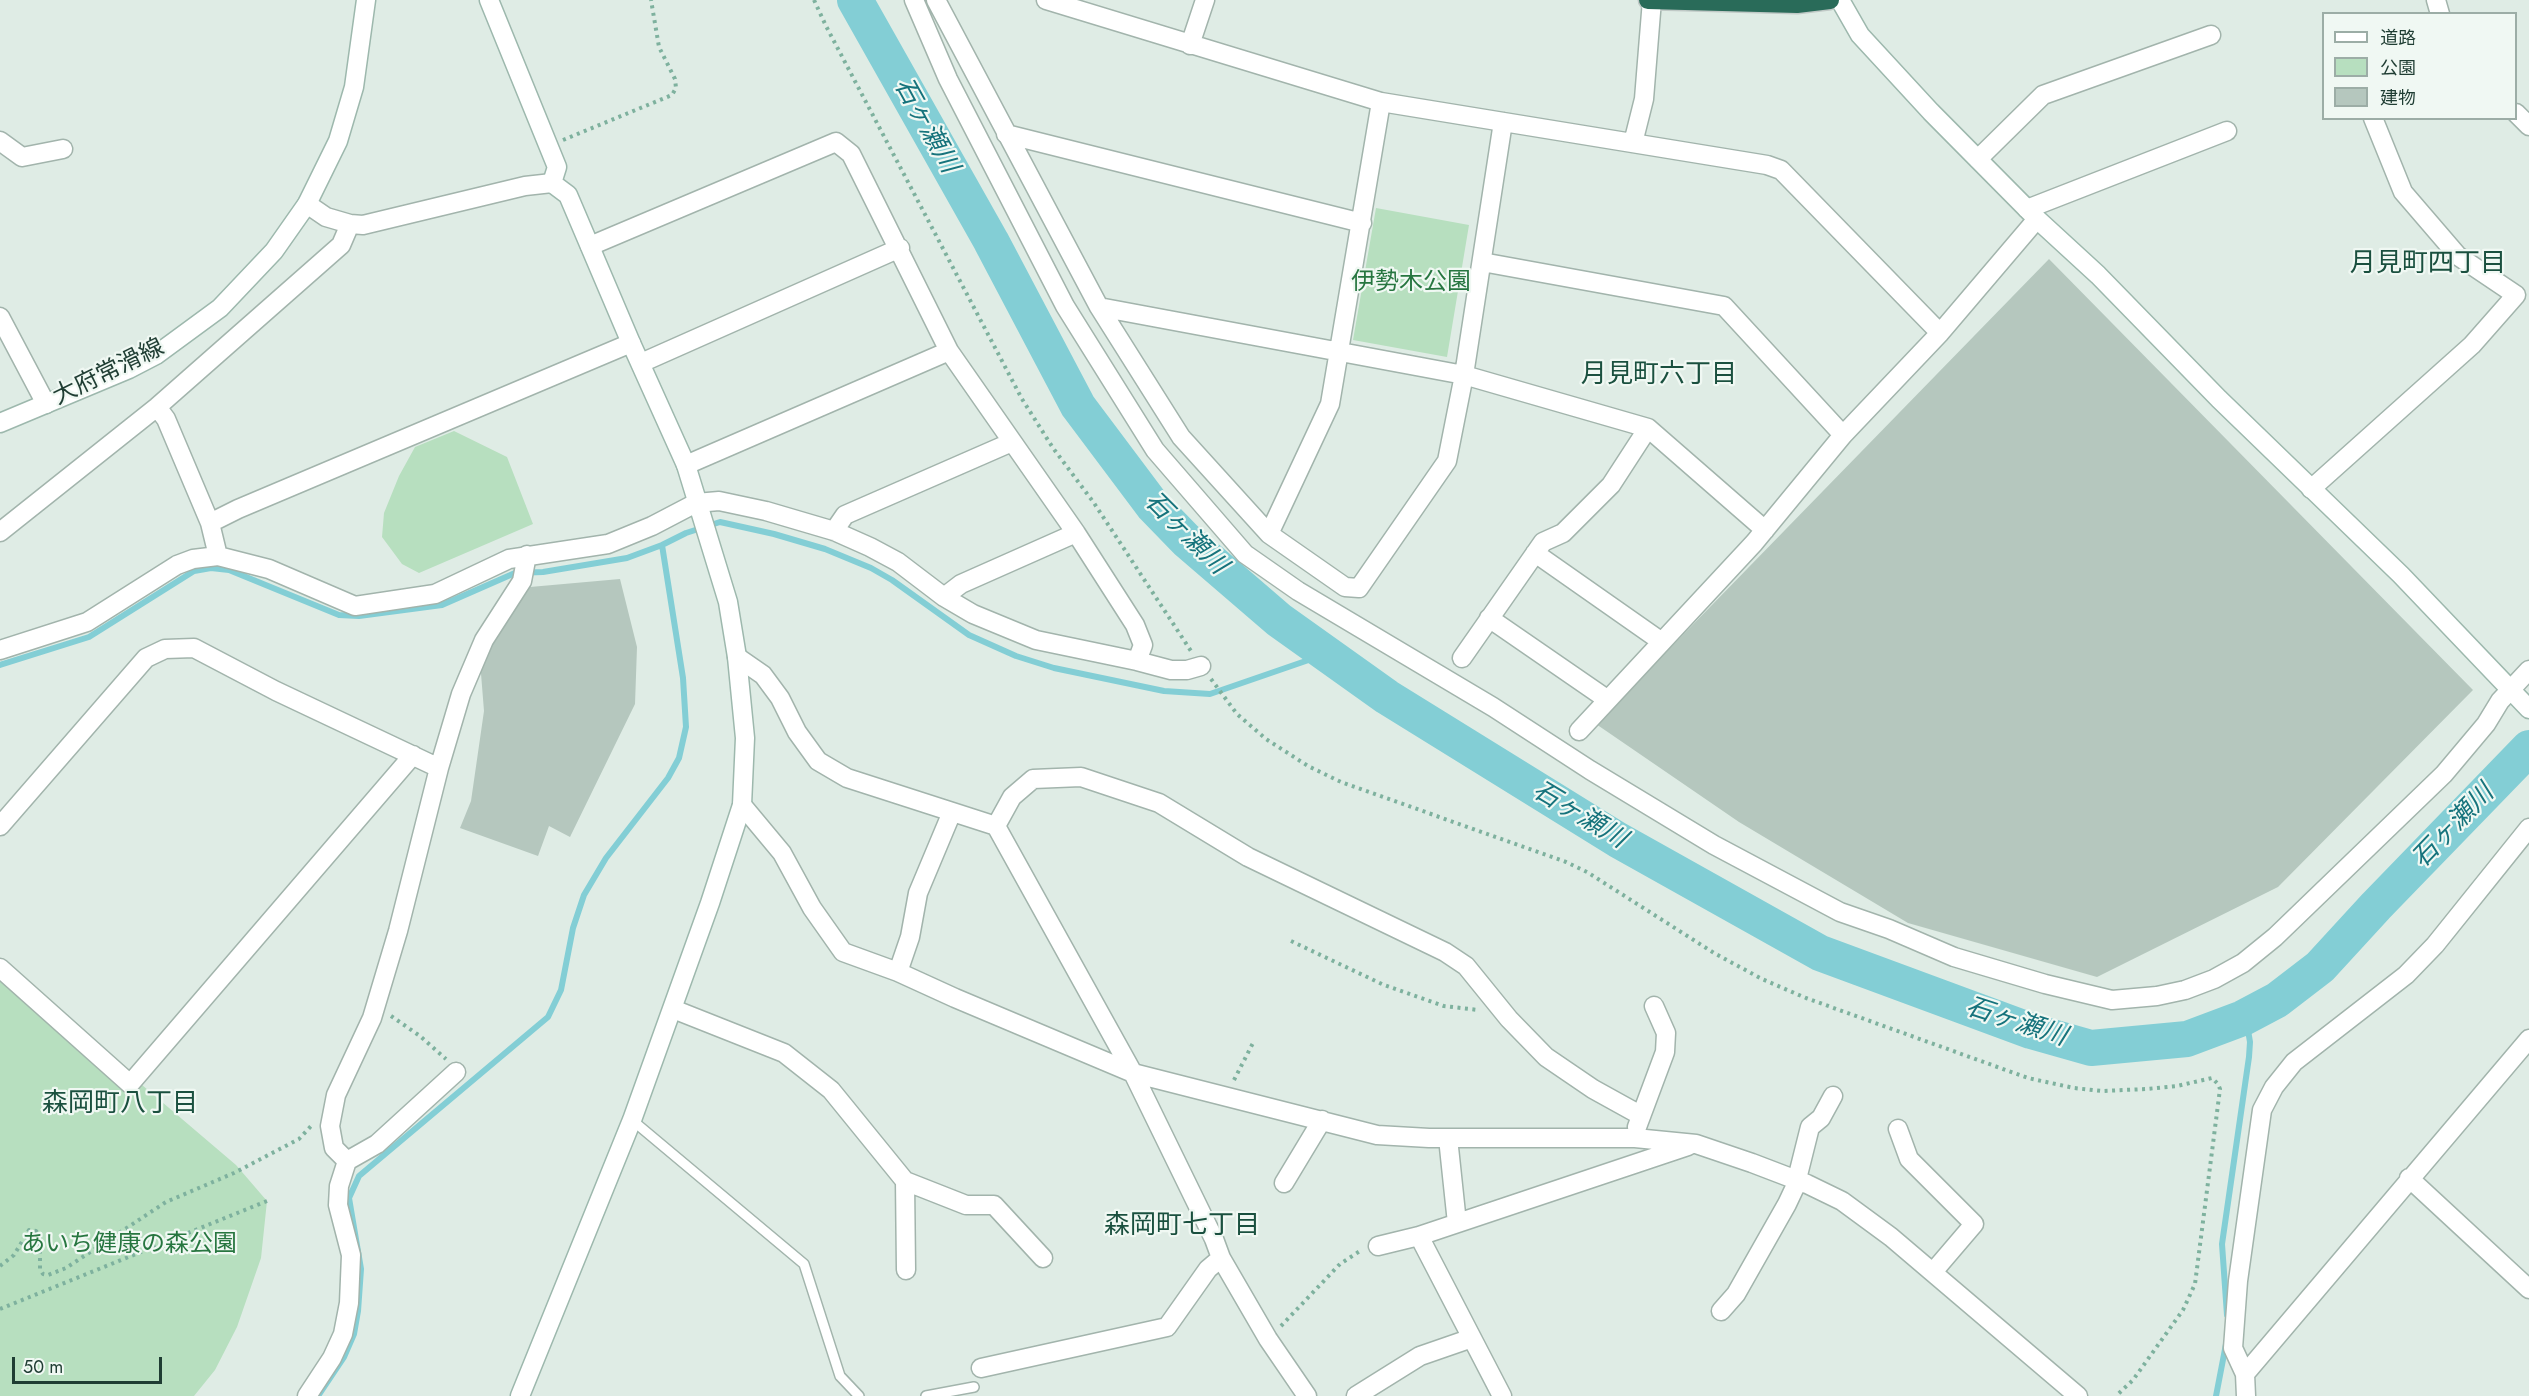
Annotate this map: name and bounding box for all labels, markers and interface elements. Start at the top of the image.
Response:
legend [2322,12,2517,120]
text: 道路 [2380,25,2416,51]
text: 公園 [2380,55,2416,81]
water label: 石ヶ瀬川 [886,73,964,179]
text: 建物 [2380,85,2416,111]
district label: 月見町四丁目 [2350,249,2506,281]
park label: 伊勢木公園 [1351,269,1471,297]
street label: 大府常滑線 [49,334,169,412]
district label: 月見町六丁目 [1581,360,1737,392]
water label: 石ヶ瀬川 [1137,486,1233,582]
water label: 石ヶ瀬川 [1526,776,1632,856]
water label: 石ヶ瀬川 [2407,779,2501,875]
water label: 石ヶ瀬川 [1962,992,2070,1054]
district label: 森岡町八丁目 [42,1089,198,1121]
district label: 森岡町七丁目 [1104,1211,1260,1243]
park label: あいち健康の森公園 [21,1231,237,1259]
scale bar [15,1345,165,1383]
text: 50 m [23,1354,63,1380]

